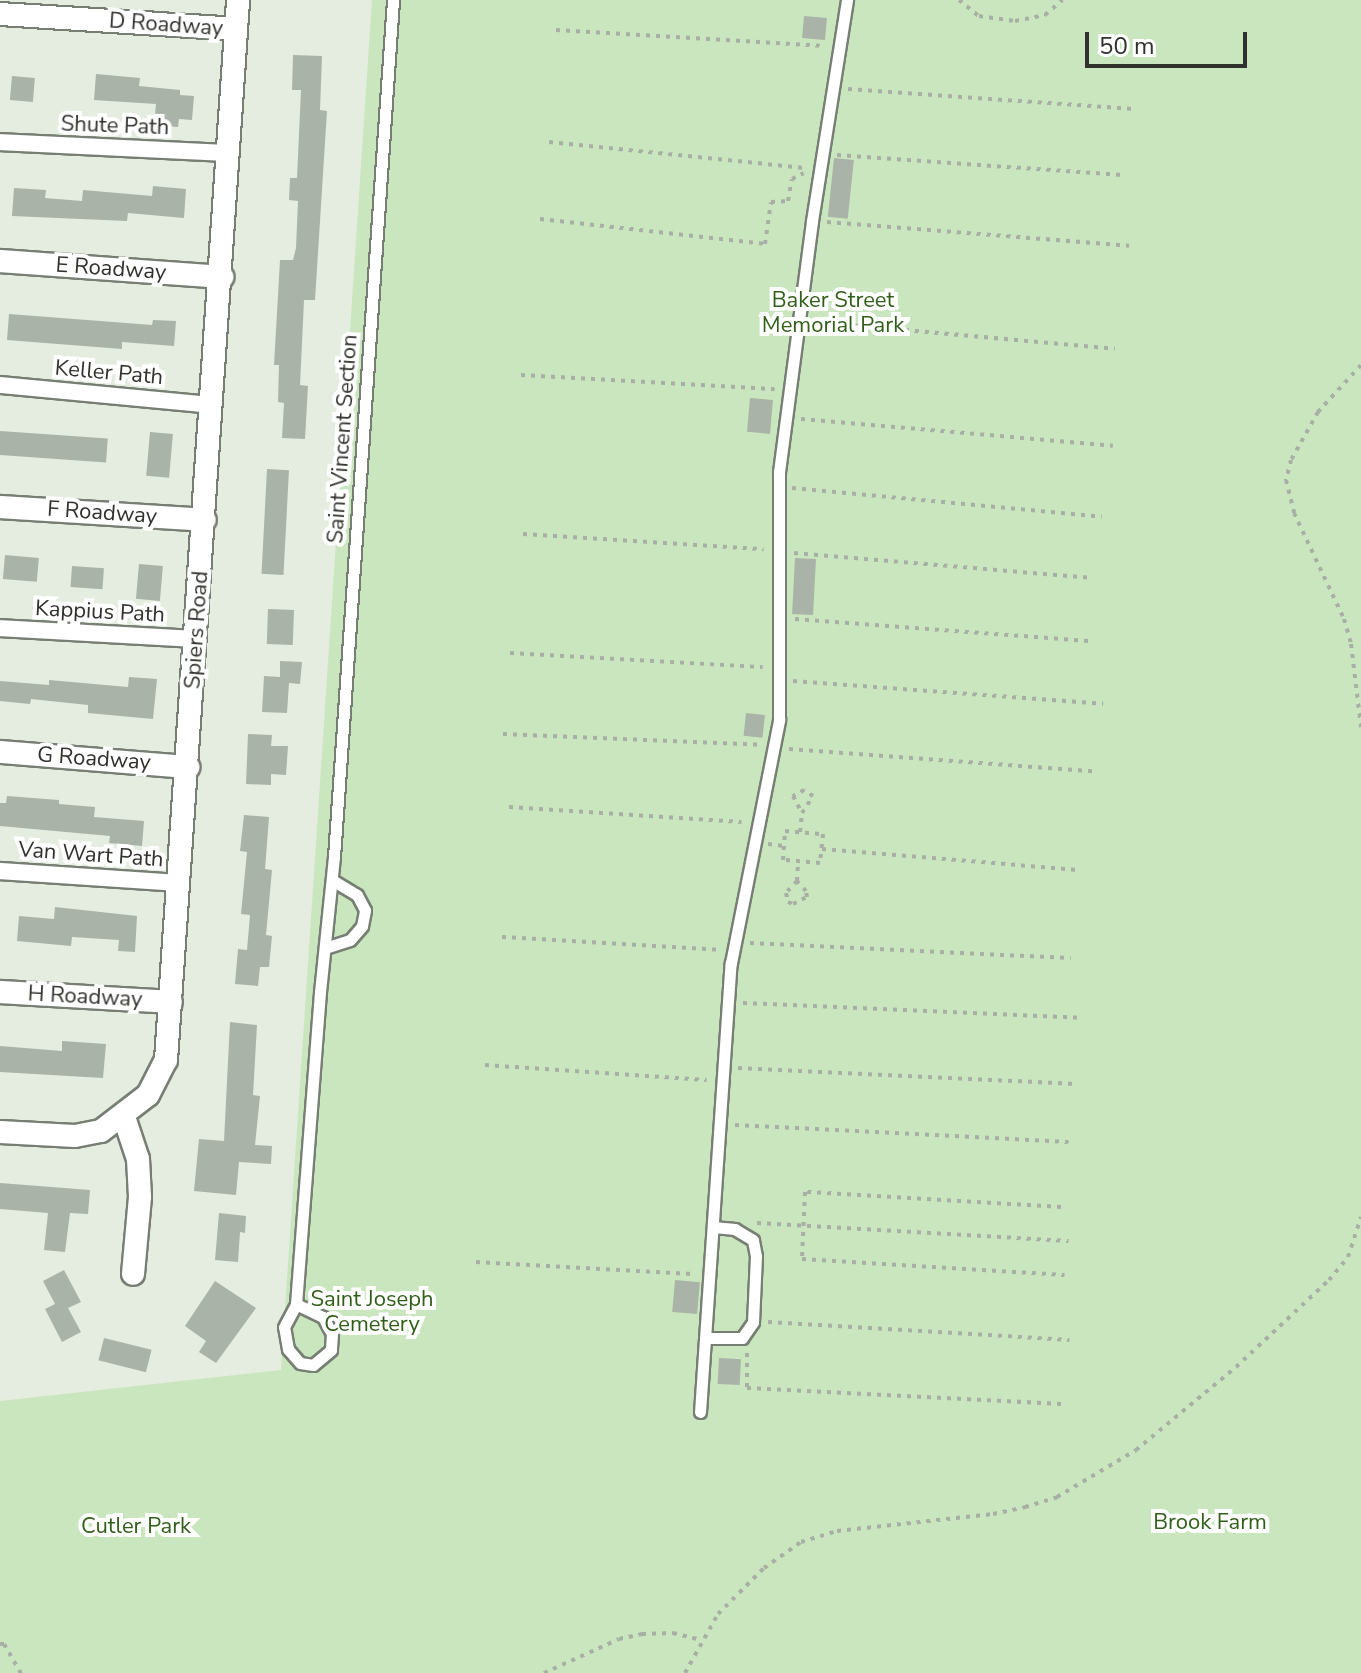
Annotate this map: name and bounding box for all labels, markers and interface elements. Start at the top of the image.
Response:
street label: D Roadway [108,8,224,42]
scale bar [1089,16,1251,66]
text: 50 m [1099,30,1155,62]
street label: Shute Path [60,111,170,141]
street label: E Roadway [55,252,167,286]
park label: Baker Street Memorial Park [762,287,904,338]
street label: Saint Vincent Section [323,334,363,544]
street label: Keller Path [54,355,164,391]
street label: F Roadway [46,496,158,530]
street label: Spiers Road [180,570,214,690]
street label: Kappius Path [34,595,166,629]
street label: G Roadway [36,742,152,776]
street label: Van Wart Path [18,837,164,873]
street label: H Roadway [27,981,143,1013]
park label: Saint Joseph Cemetery [310,1286,434,1338]
park label: Brook Farm [1153,1510,1267,1536]
park label: Cutler Park [81,1514,191,1540]

